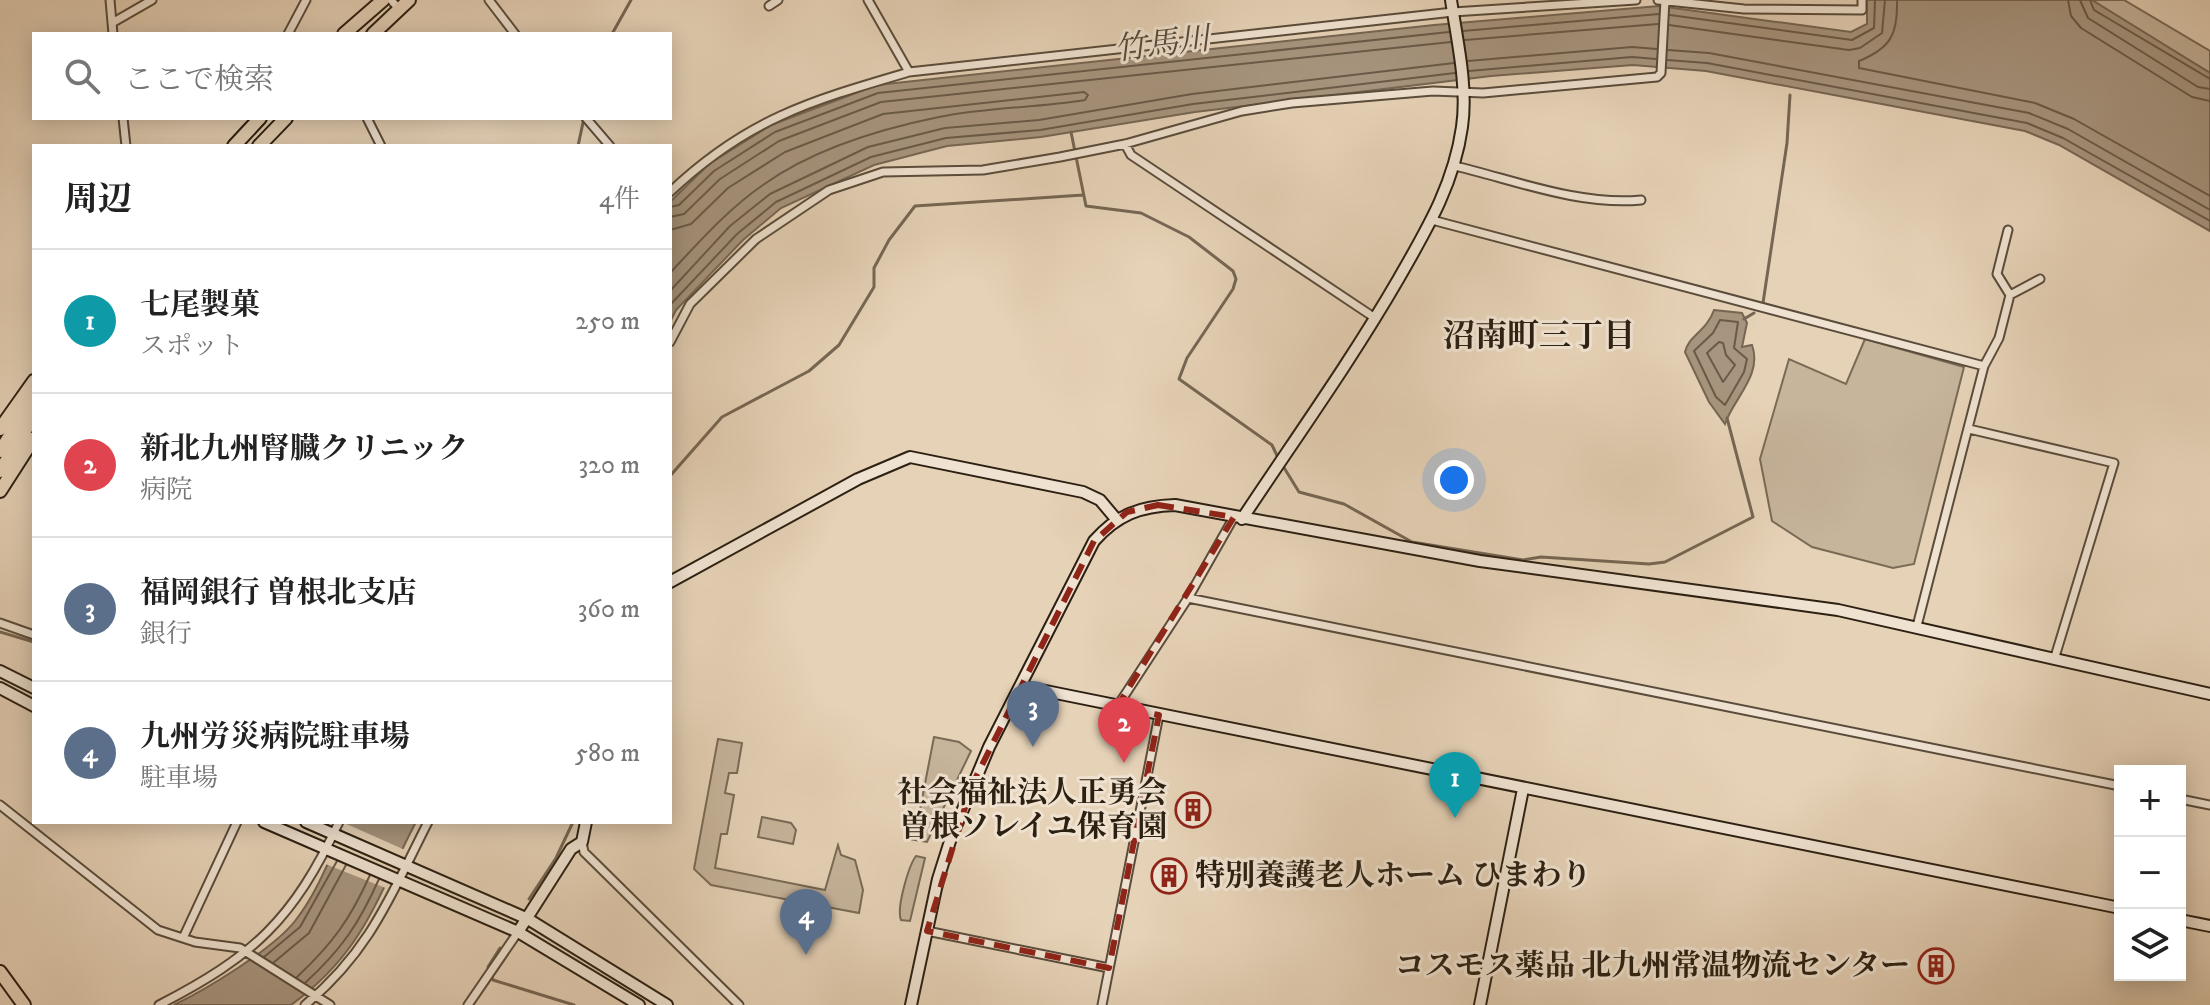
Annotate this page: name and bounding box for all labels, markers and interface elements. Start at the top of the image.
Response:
water label: 竹馬川 [1112,19,1215,71]
search box [32,32,672,120]
icon: search [60,54,104,98]
text: ここで検索 [124,62,274,99]
text: 周辺 [64,179,132,221]
text: 4件 [599,183,640,216]
text: 七尾製菓 [140,287,260,324]
text: 1 [85,305,95,338]
text: 250 m [575,305,640,338]
district label: 沼南町三丁目 [1443,317,1635,357]
text: スポット [140,330,244,363]
text: 新北九州腎臓クリニック [140,431,468,468]
text: 2 [84,449,96,482]
text: 320 m [578,449,640,482]
your location [1434,460,1474,500]
text: 病院 [140,474,192,507]
text: 福岡銀行 曽根北支店 [140,575,416,612]
text: 3 [85,593,95,626]
text: 360 m [578,593,640,626]
text: 銀行 [140,618,192,651]
pin: 3 [1007,681,1059,747]
pin: 2 [1098,697,1150,763]
text: 九州労災病院駐車場 [140,719,410,756]
text: 4 [83,737,97,770]
text: 580 m [575,737,640,770]
pin: 1 [1429,752,1481,818]
text: 駐車場 [140,762,218,795]
map controls [2114,765,2186,981]
button: + [2114,765,2186,837]
place label: 社会福祉法人正勇会 曽根ソレイユ保育園 [897,775,1167,846]
building icon: 社会福祉法人正勇会 曽根ソレイユ保育園 [1174,791,1212,829]
button: − [2114,837,2186,909]
building icon: 特別養護老人ホーム ひまわり [1150,857,1188,895]
place label: 特別養護老人ホーム ひまわり [1195,858,1591,895]
pin: 4 [780,889,832,955]
button: layers [2114,909,2186,981]
building icon: コスモス薬品 北九州常温物流センター [1917,947,1955,985]
place label: コスモス薬品 北九州常温物流センター [1395,948,1910,985]

